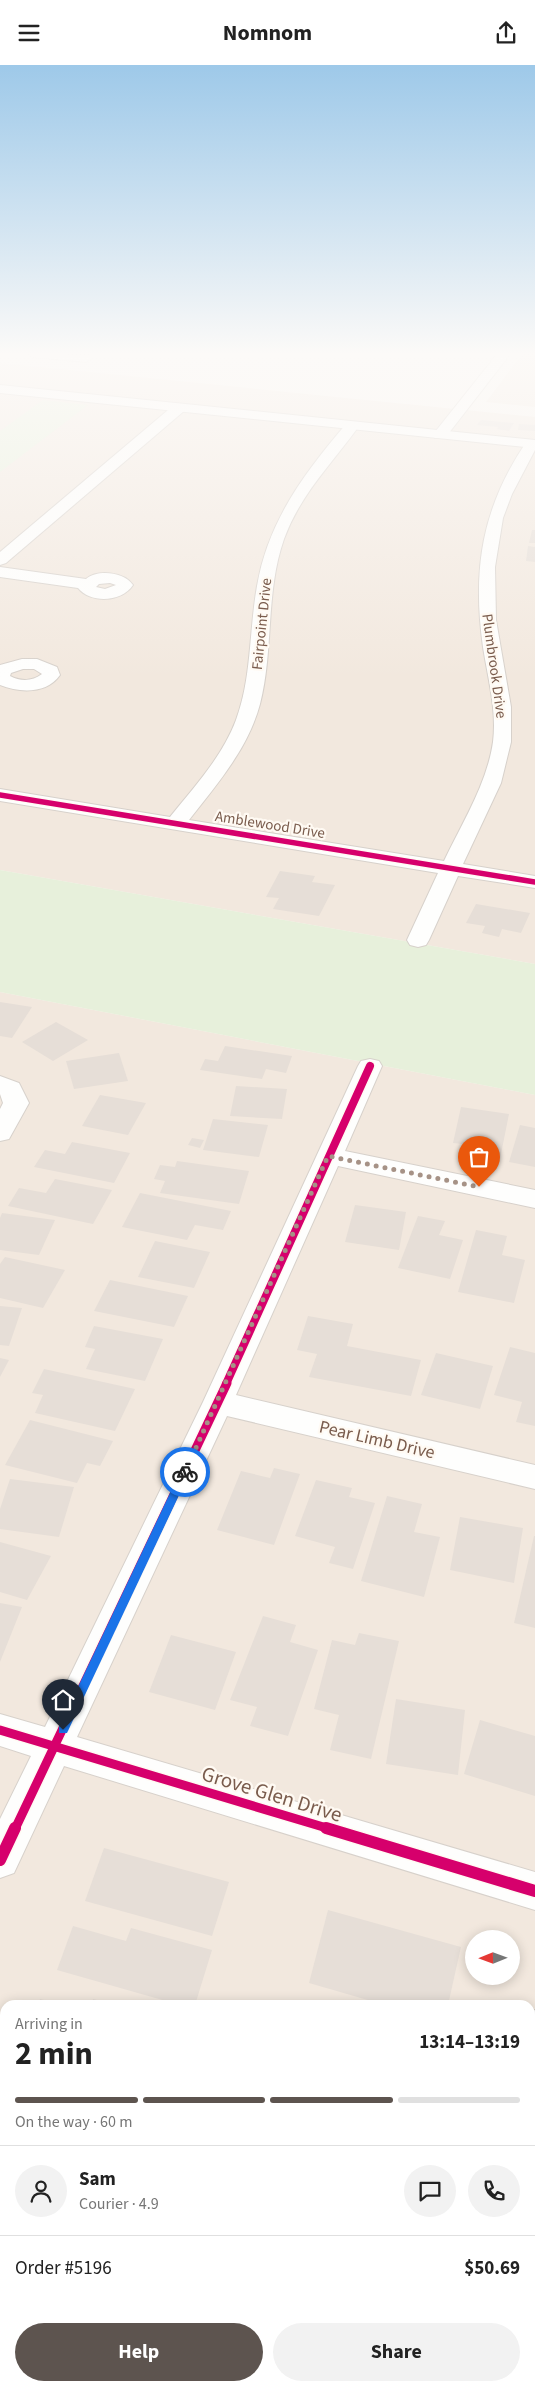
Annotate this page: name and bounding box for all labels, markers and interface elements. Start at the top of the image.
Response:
text: Nomnom [223,17,312,49]
icon: menu [15,19,43,47]
icon: share [492,19,520,47]
street label: Fairpoint Drive [247,577,277,671]
street label: Plumbrook Drive [476,612,512,720]
street label: Amblewood Drive [214,806,326,844]
pin [458,1136,500,1187]
icon: bag [465,1143,493,1171]
street label: Pear Limb Drive [317,1415,437,1465]
courier [160,1447,210,1497]
icon: bike [171,1458,199,1486]
pin [42,1679,84,1730]
icon: home [49,1686,77,1714]
street label: Grove Glen Drive [198,1758,346,1830]
north arrow [465,1930,520,1985]
map controls [465,1930,520,1985]
text: Arriving in [15,2013,83,2035]
text: 13:14–13:19 [419,2029,520,2056]
text: 2 min [15,2031,93,2077]
text: On the way · 60 m [15,2111,132,2133]
button: person [15,2165,67,2217]
button: chat [404,2165,456,2217]
button: phone [468,2165,520,2217]
text: Sam [79,2166,116,2193]
text: Courier · 4.9 [79,2193,159,2215]
text: Order #5196 [15,2255,112,2282]
text: $50.69 [464,2255,520,2282]
button: Help [15,2323,263,2381]
button: Share [273,2323,520,2381]

